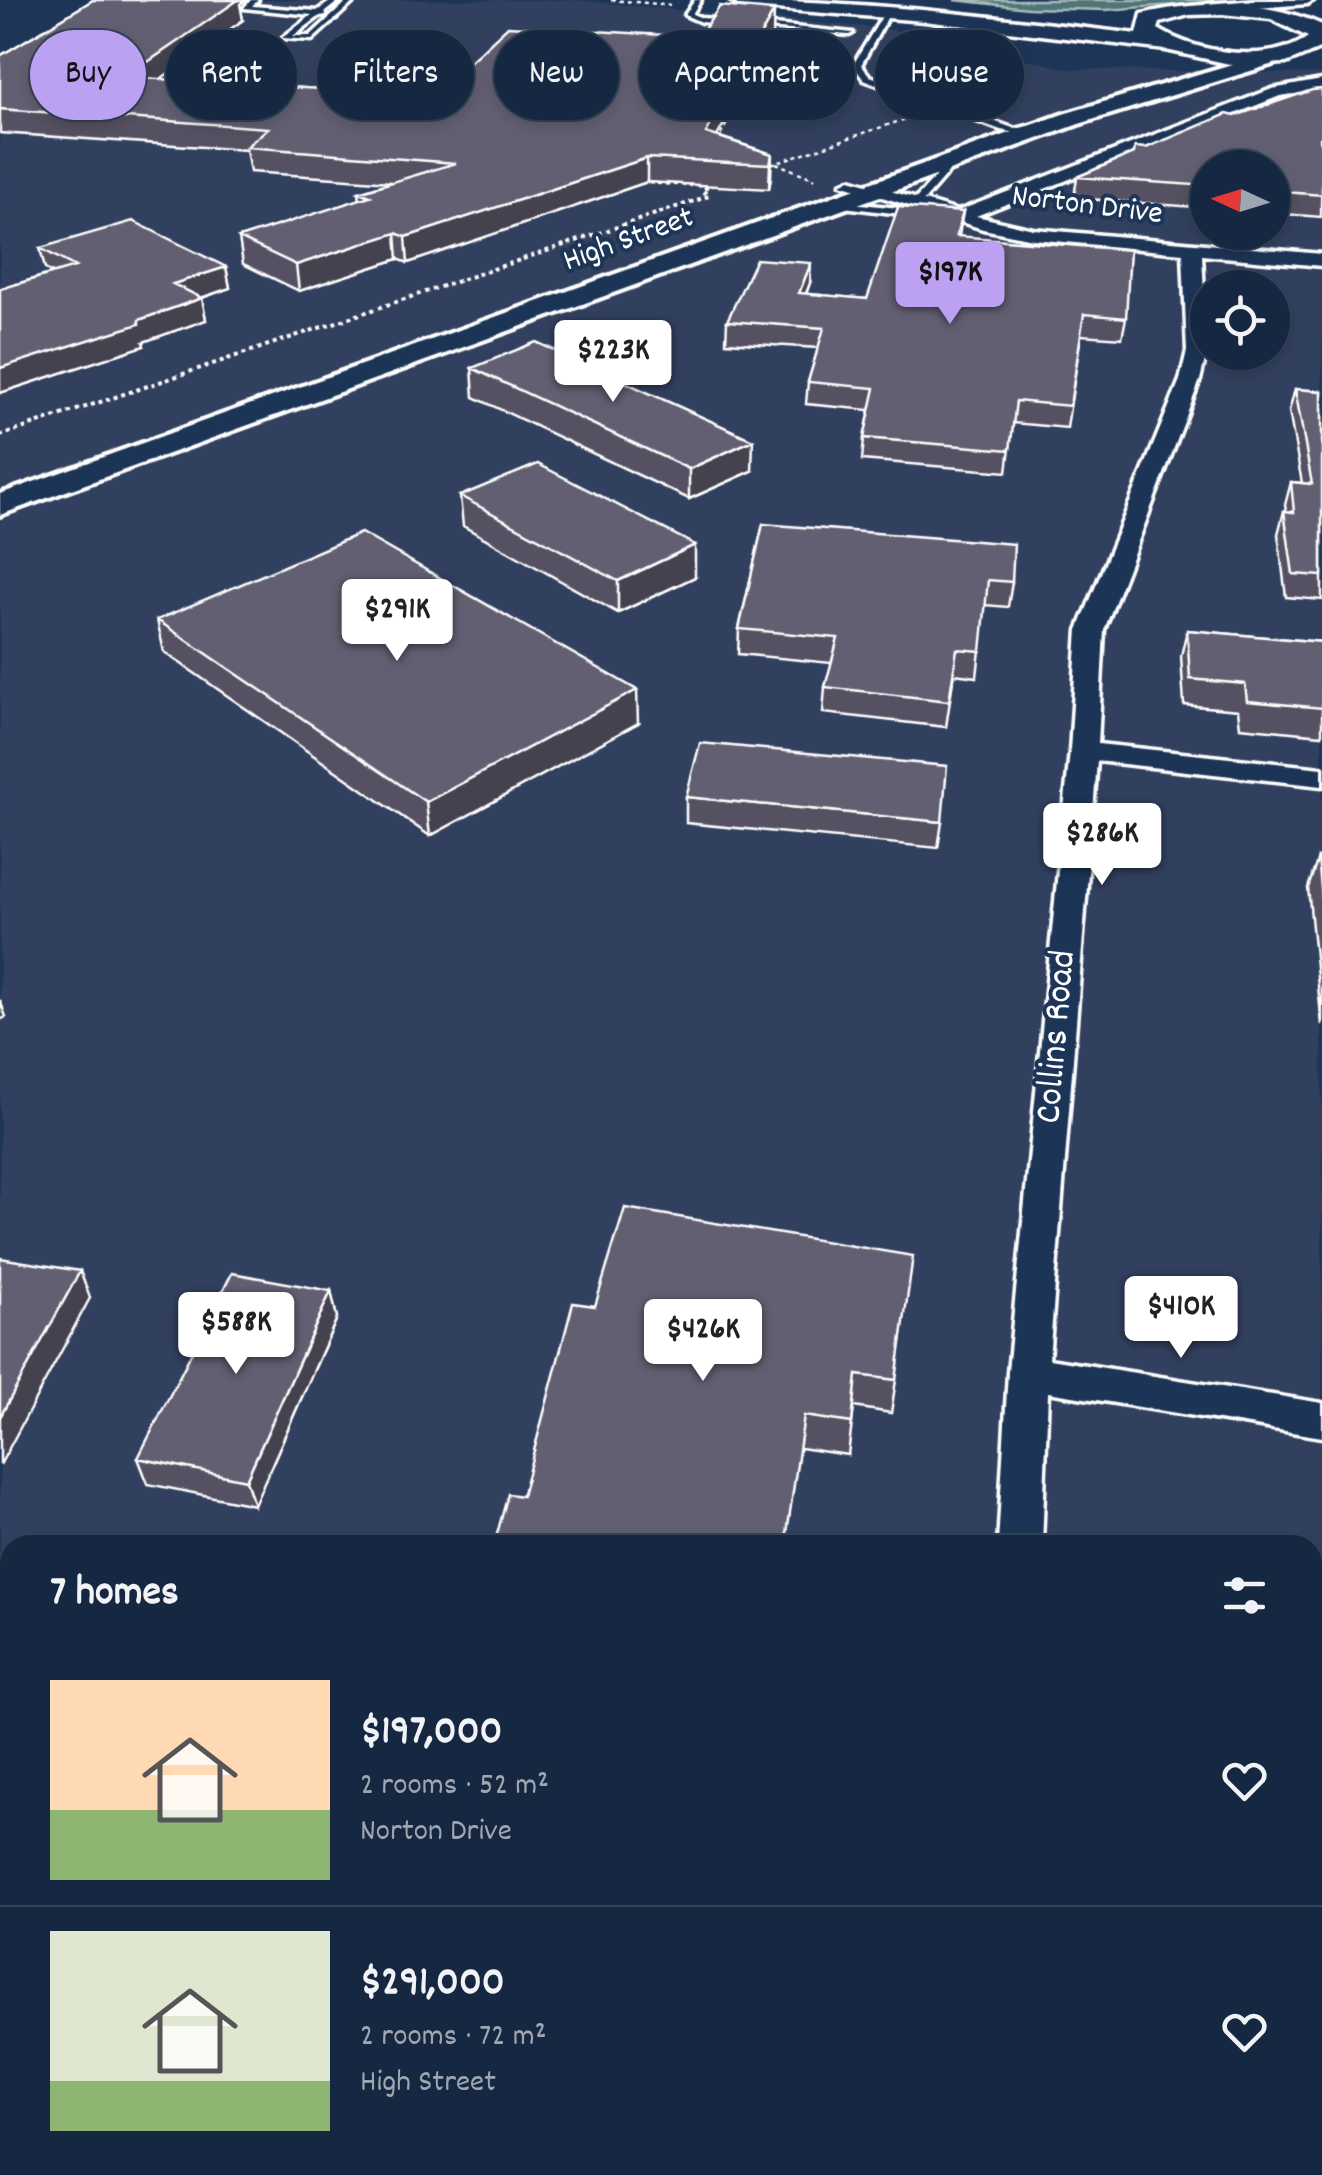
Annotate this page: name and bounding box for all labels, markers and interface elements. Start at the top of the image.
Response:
chip: Buy [30,30,146,120]
chip: Rent [166,30,297,120]
chip: Filters [317,30,474,120]
chip: New [494,30,619,120]
chip: Apartment [639,30,855,120]
chip: House [875,30,1024,120]
north arrow [1190,150,1290,250]
map controls [1190,150,1290,370]
street label: Norton Drive [1009,175,1165,239]
street label: High Street [557,196,701,286]
pin: $197K [880,242,1020,327]
text: $197K [918,251,982,297]
button: locate [1190,270,1290,370]
pin: $223K [543,320,683,405]
text: $223K [576,329,650,375]
pin: $291K [327,579,467,664]
text: $291K [364,588,430,634]
pin: $286K [1032,803,1172,888]
text: $286K [1065,812,1139,858]
street label: Collins Road [1023,948,1093,1126]
pin: $410K [1111,1276,1251,1361]
text: $410K [1147,1285,1215,1331]
pin: $588K [166,1292,306,1377]
pin: $426K [633,1299,773,1384]
text: $588K [200,1301,272,1347]
text: $426K [666,1308,740,1354]
text: 7 homes [50,1565,179,1625]
icon: filters [1217,1568,1272,1623]
text: $197,000 [360,1704,502,1764]
icon: home [130,1720,250,1840]
icon: heart [1217,1753,1272,1808]
text: 2 rooms · 52 m² [360,1764,549,1810]
text: Norton Drive [360,1810,512,1856]
text: $291,000 [360,1955,505,2015]
icon: home [130,1971,250,2091]
icon: heart [1217,2004,1272,2059]
text: 2 rooms · 72 m² [360,2015,546,2061]
text: High Street [360,2061,496,2107]

